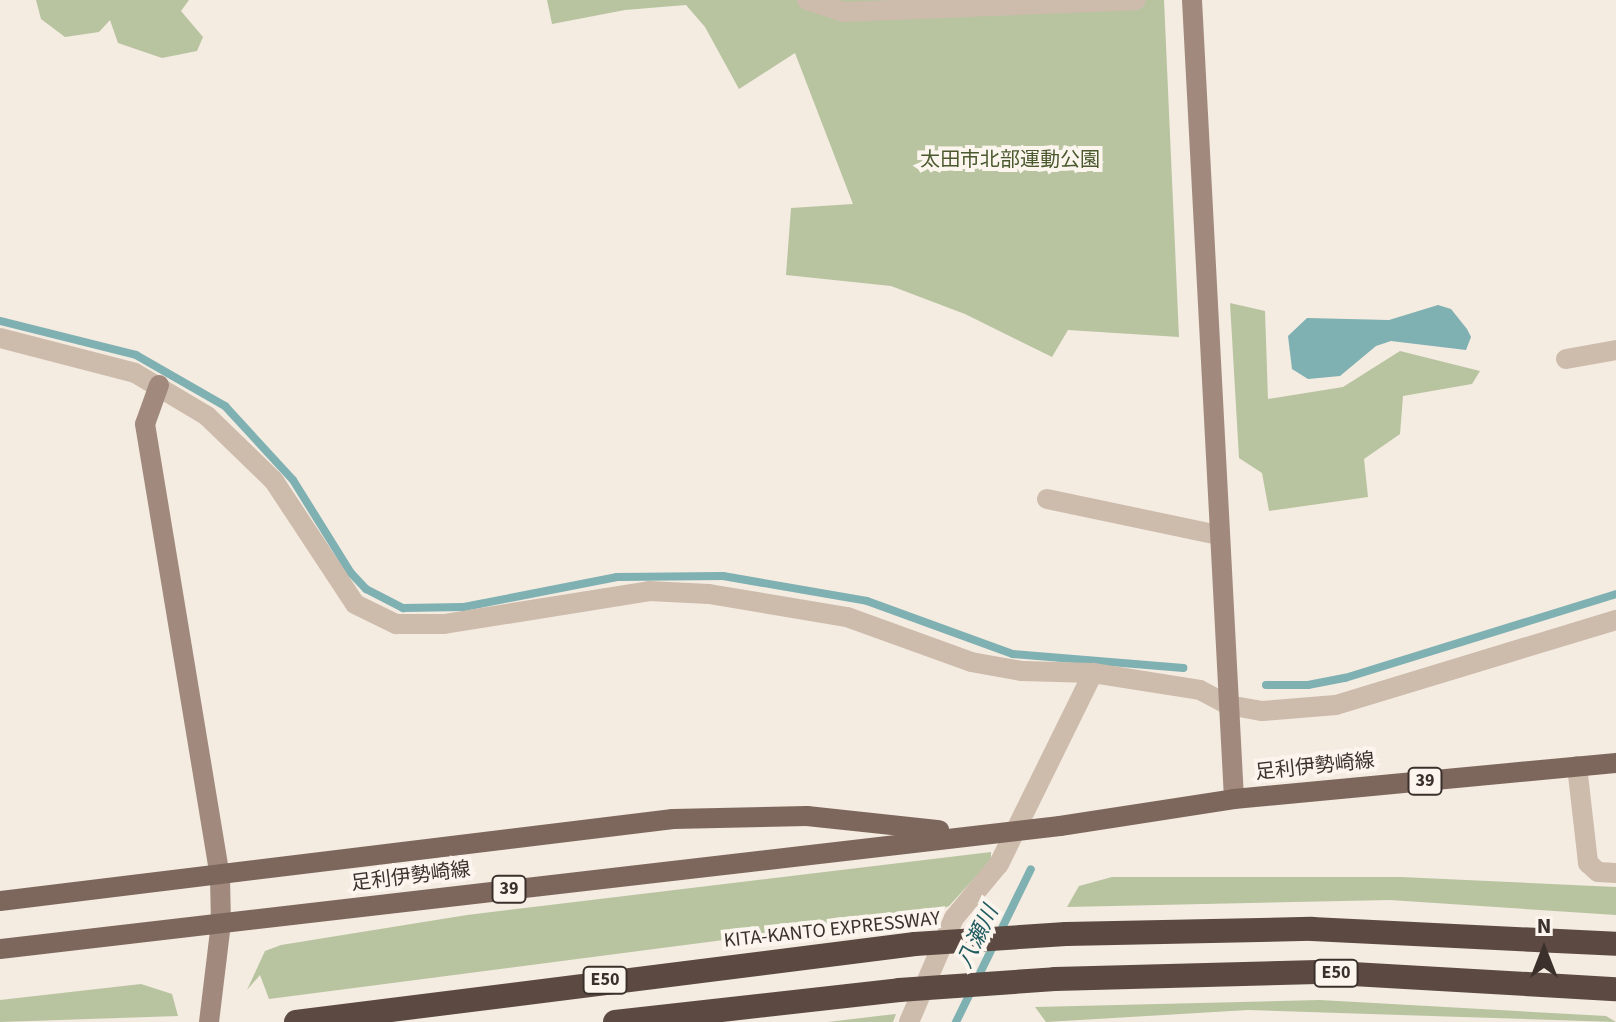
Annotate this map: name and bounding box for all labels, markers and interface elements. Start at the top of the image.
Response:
park label: 太田市北部運動公園 [920,148,1100,172]
street label: 足利伊勢崎線 [1254,749,1376,785]
road number: 39 [1407,767,1443,795]
street label: 足利伊勢崎線 [350,858,472,896]
road number: 39 [491,875,527,903]
water label: 八瀬川 [952,902,1004,972]
street label: KITA-KANTO EXPRESSWAY [723,907,941,953]
north arrow [1504,910,1584,990]
text: N [1537,910,1551,942]
road number: E50 [1312,959,1360,987]
road number: E50 [581,966,629,994]

